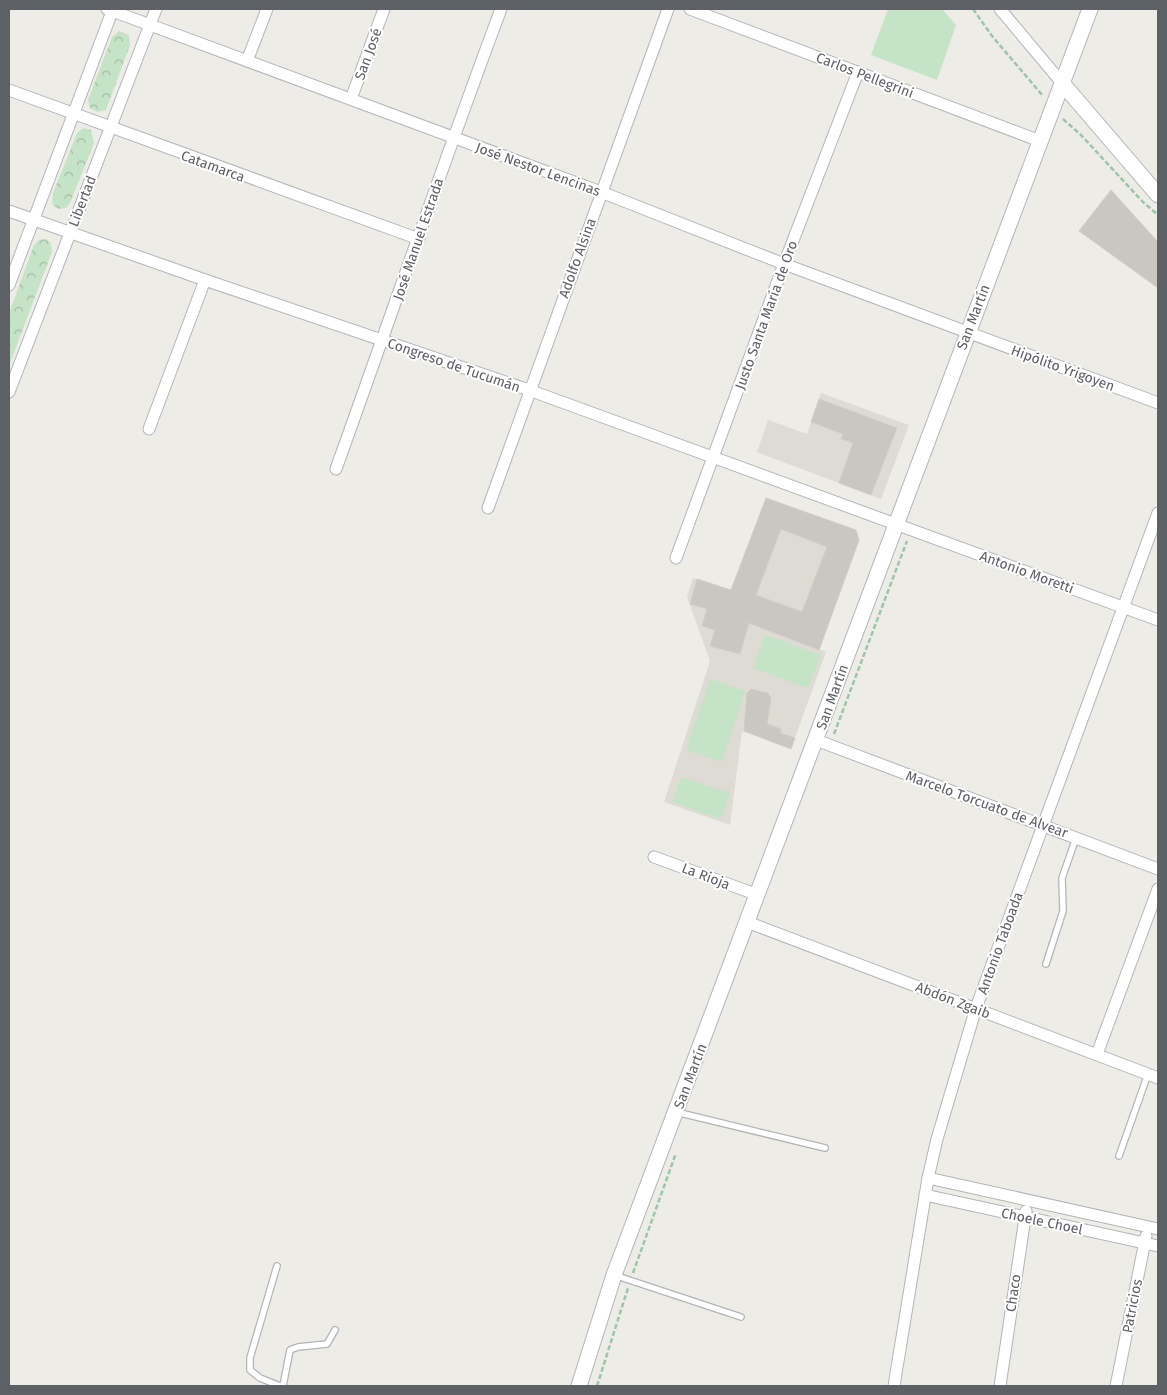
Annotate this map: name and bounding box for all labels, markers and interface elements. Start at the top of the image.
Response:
street label: San José [351,26,386,82]
street label: Carlos Pellegrini [814,49,916,102]
street label: José Nestor Lencinas [473,139,603,200]
street label: Catamarca [179,147,247,186]
street label: Libertad [65,173,100,229]
street label: José Manuel Estrada [390,176,447,303]
street label: Adolfo Alsina [555,216,600,300]
street label: Justo Santa María de Oro [732,238,801,392]
street label: San Martín [953,282,994,352]
street label: Congreso de Tucumán [385,335,522,396]
street label: Hipólito Yrigoyen [1009,342,1117,395]
street label: Antonio Moretti [977,548,1076,597]
street label: San Martín [813,662,852,732]
street label: Marcelo Torcuato de Alvear [903,767,1071,842]
street label: La Rioja [679,860,732,893]
street label: Antonio Taboada [974,890,1027,997]
street label: Abdón Zgaib [913,978,993,1022]
street label: San Martín [670,1041,711,1111]
street label: Choele Choel [1000,1205,1084,1238]
street label: Chaco [1002,1273,1025,1313]
street label: Patricios [1119,1277,1146,1335]

